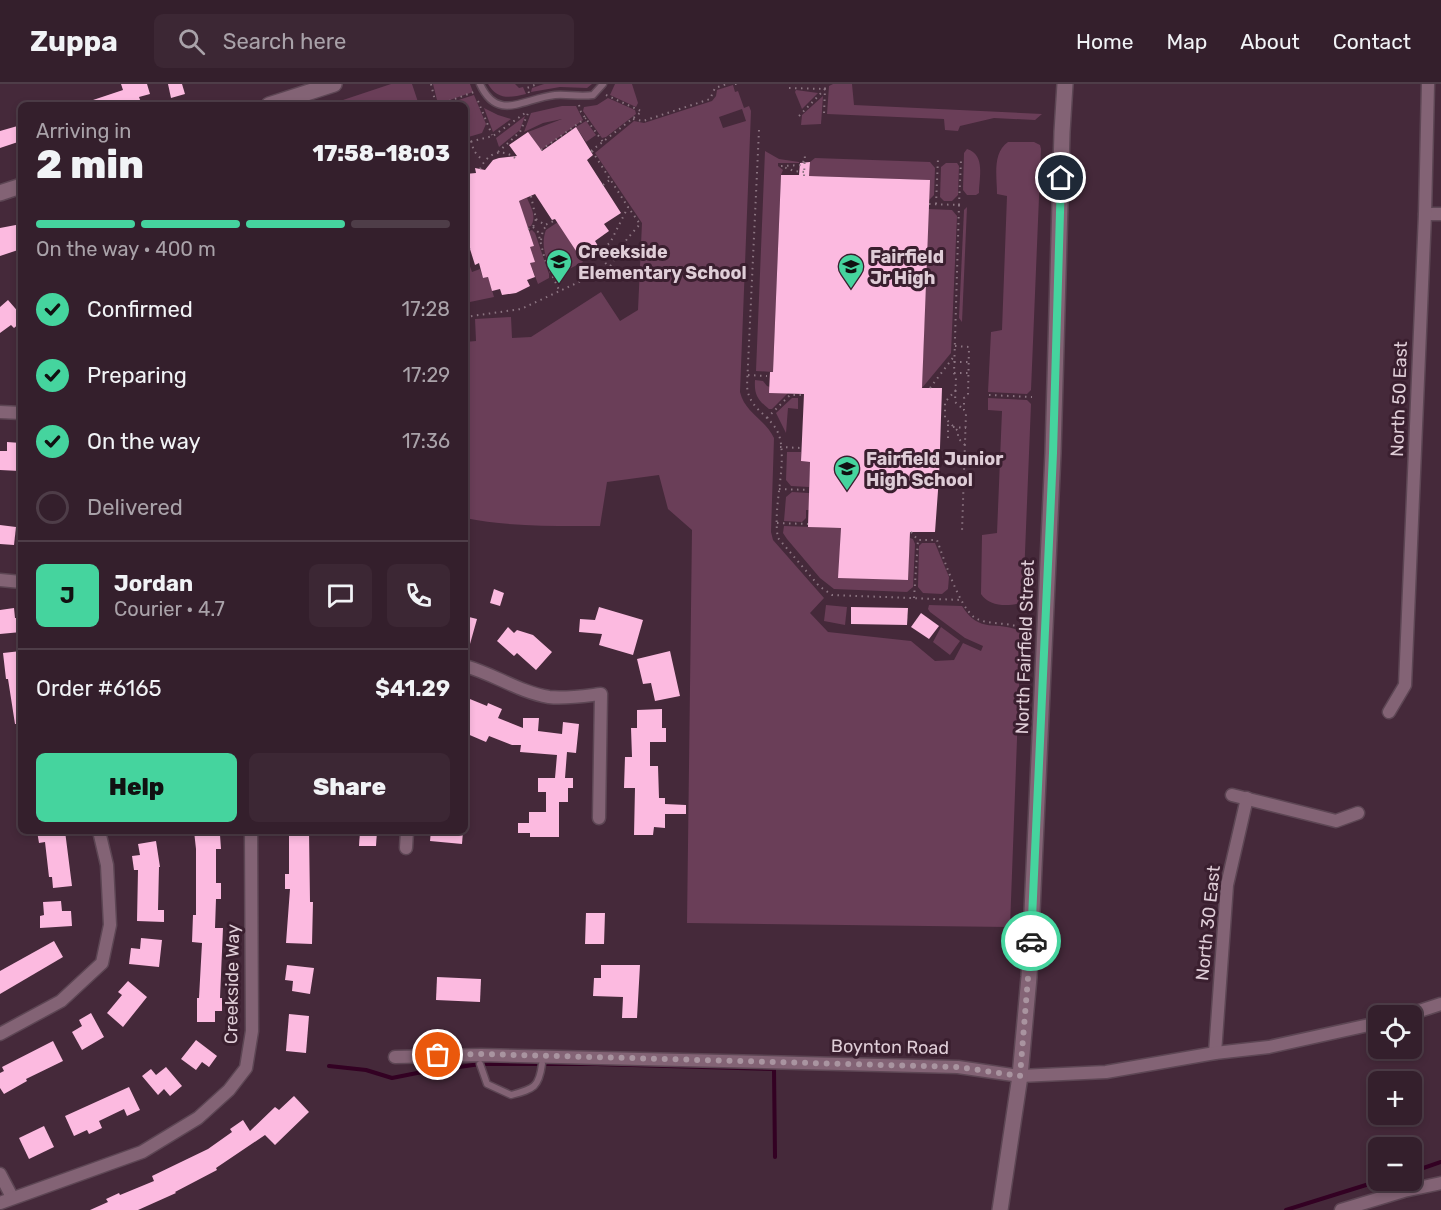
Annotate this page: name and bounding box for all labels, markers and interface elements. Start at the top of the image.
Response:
search box [154,14,574,68]
text: Zuppa [30,25,118,58]
icon: search [175,25,208,58]
text: Search here [223,28,346,55]
text: Home [1076,29,1133,54]
text: Map [1166,29,1207,54]
text: About [1240,29,1300,54]
text: Contact [1333,29,1411,54]
text: Arriving in [36,119,131,143]
text: 17:58–18:03 [313,140,450,167]
text: 2 min [36,142,144,188]
pin [1035,152,1086,203]
icon: home [1044,161,1077,194]
text: On the way · 400 m [36,237,216,261]
place label: Creekside Elementary School [578,241,747,284]
place label: Fairfield Jr High [870,246,944,289]
school or university icon: Creekside Elementary School [544,247,574,285]
school or university icon: Fairfield Jr High [836,252,866,290]
icon: check [36,293,69,326]
text: Confirmed [87,296,193,323]
text: 17:28 [402,297,450,321]
street label: North 50 East [1386,341,1412,457]
icon: check [36,359,69,392]
text: Preparing [87,362,187,389]
text: 17:29 [402,363,450,387]
icon: check [36,425,69,458]
text: On the way [87,428,201,455]
text: 17:36 [402,429,450,453]
place label: Fairfield Junior High School [866,448,1003,491]
school or university icon: Fairfield Junior High School [832,454,862,492]
text: Delivered [87,494,183,521]
street label: North Fairfield Street [1011,559,1039,735]
button: chat [309,564,372,627]
button: phone [387,564,450,627]
text: Jordan [114,570,193,597]
text: J [60,582,75,609]
text: Courier · 4.7 [114,597,225,621]
text: Order #6165 [36,675,162,702]
text: $41.29 [375,675,450,702]
button: Help [36,753,237,822]
button: Share [249,753,450,822]
street label: North 30 East [1191,864,1225,982]
courier [1001,911,1061,971]
street label: Creekside Way [220,924,244,1044]
icon: car [1015,925,1048,958]
map controls [1368,1005,1422,1191]
button: locate [1368,1005,1422,1059]
pin [412,1029,463,1080]
street label: Boynton Road [831,1035,949,1059]
icon: bag [421,1038,454,1071]
button: + [1368,1071,1422,1125]
button: − [1368,1137,1422,1191]

